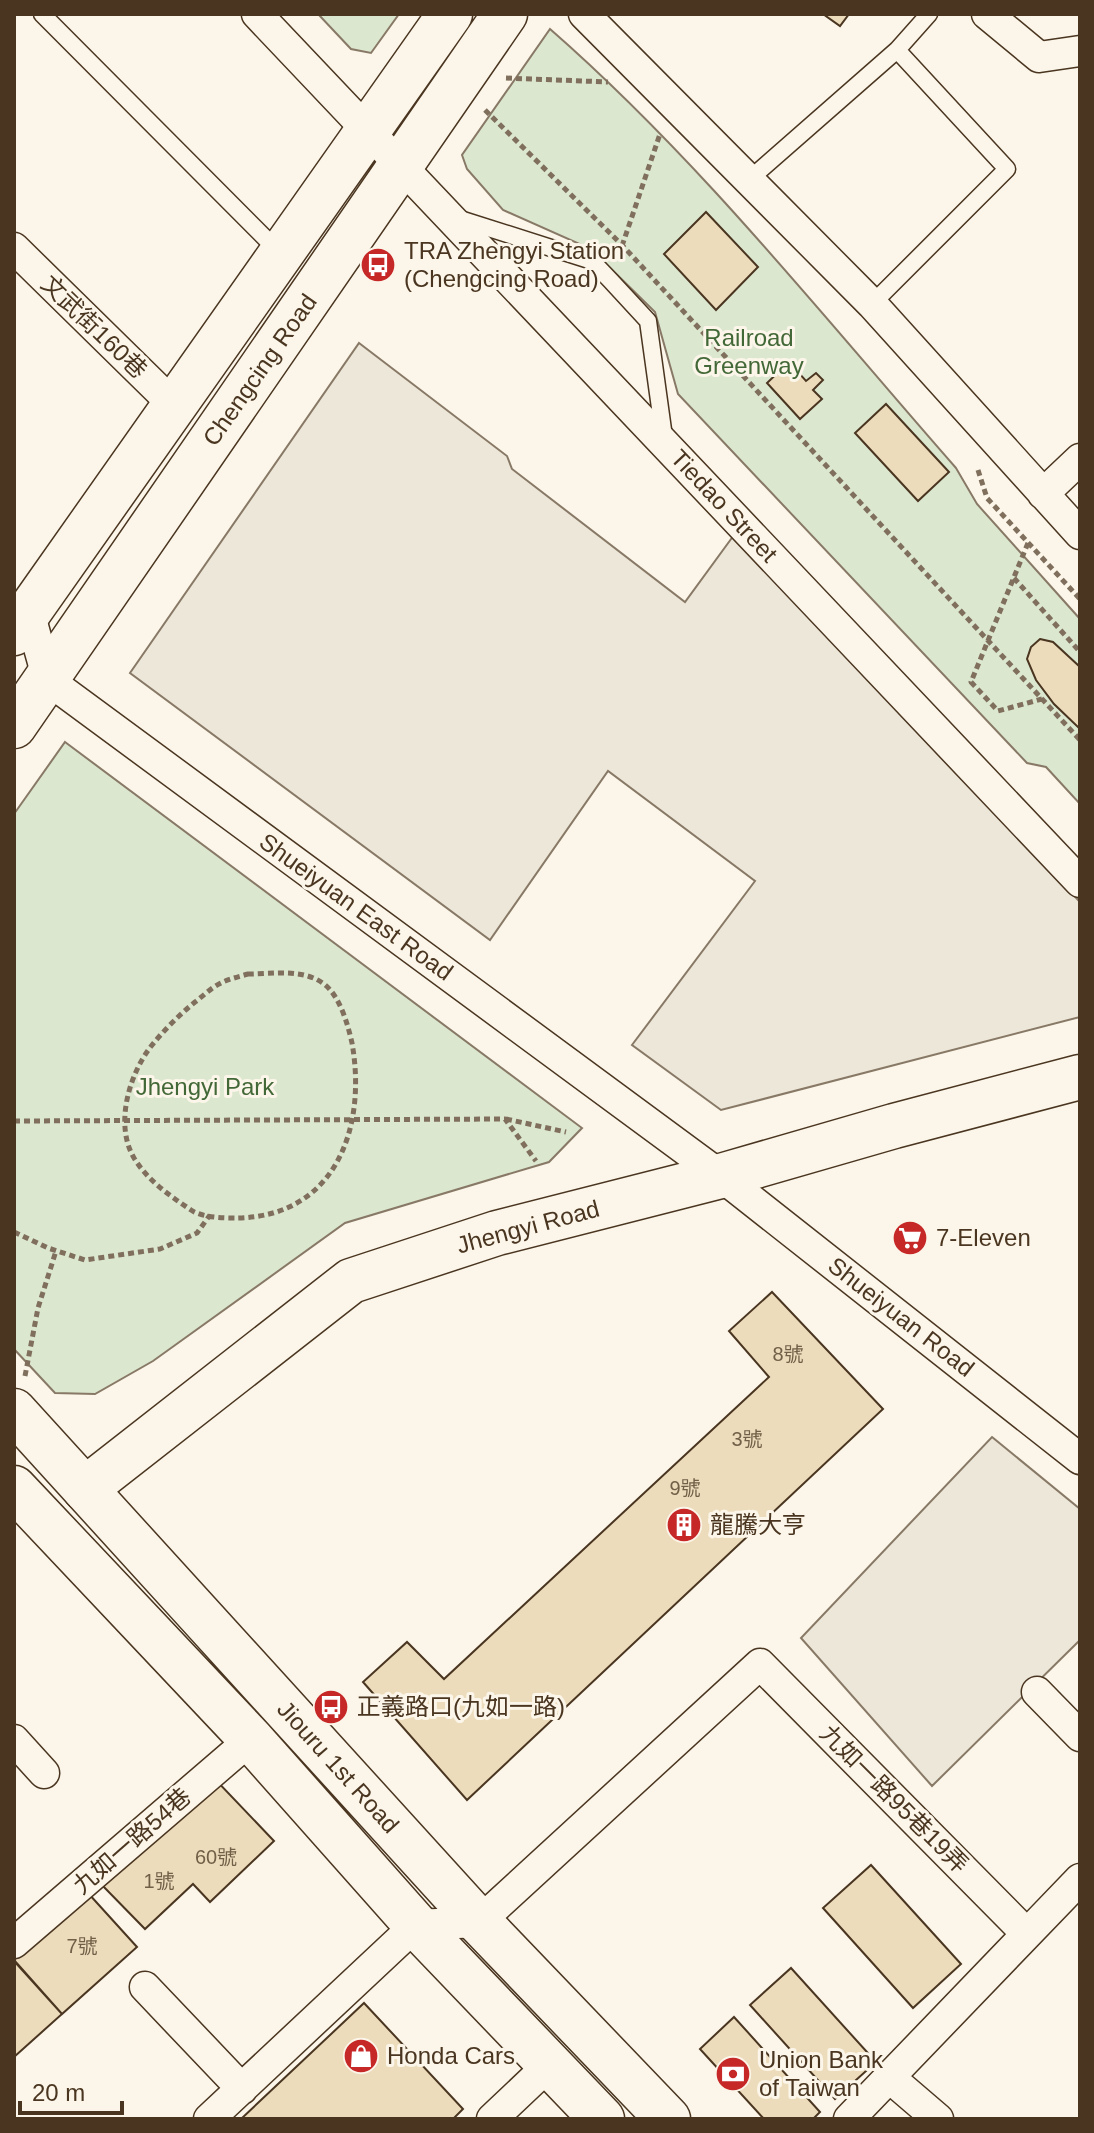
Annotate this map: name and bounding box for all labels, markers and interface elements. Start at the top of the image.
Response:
place label: TRA Zhengyi Station (Chengcing Road) [404,237,624,292]
bus stop icon: TRA Zhengyi Station (Chengcing Road) [359,246,397,284]
street label: 文武街160巷 [36,270,153,384]
street label: Chengcing Road [197,289,322,451]
park label: Railroad Greenway [694,324,804,379]
street label: Tiedao Street [666,444,783,567]
street label: Shueiyuan East Road [254,827,458,986]
park label: Jhengyi Park [136,1073,275,1100]
street label: Jhengyi Road [453,1194,602,1259]
supermarket icon: 7-Eleven [891,1219,929,1257]
place label: 7-Eleven [936,1224,1031,1251]
street label: Shueiyuan Road [823,1251,980,1382]
house number: 8號 [772,1343,804,1365]
house number: 3號 [731,1428,763,1450]
house number: 9號 [669,1477,701,1499]
building icon: 龍騰大亨 [665,1506,703,1544]
place label: 龍騰大亨 [710,1511,806,1538]
bus stop icon: 正義路口(九如一路) [312,1688,350,1726]
place label: 正義路口(九如一路) [357,1693,565,1720]
street label: Jiouru 1st Road [272,1695,405,1838]
street label: 九如一路95巷19弄 [815,1719,974,1878]
street label: 九如一路54巷 [67,1782,196,1899]
house number: 60號 [195,1846,237,1868]
house number: 1號 [143,1870,175,1892]
house number: 7號 [66,1935,98,1957]
shop icon: Honda Cars [342,2037,380,2075]
place label: Honda Cars [387,2042,515,2069]
place label: Union Bank of Taiwan [759,2046,884,2101]
bank icon: Union Bank of Taiwan [714,2055,752,2093]
scale bar [20,2065,122,2115]
text: 20 m [32,2079,85,2106]

